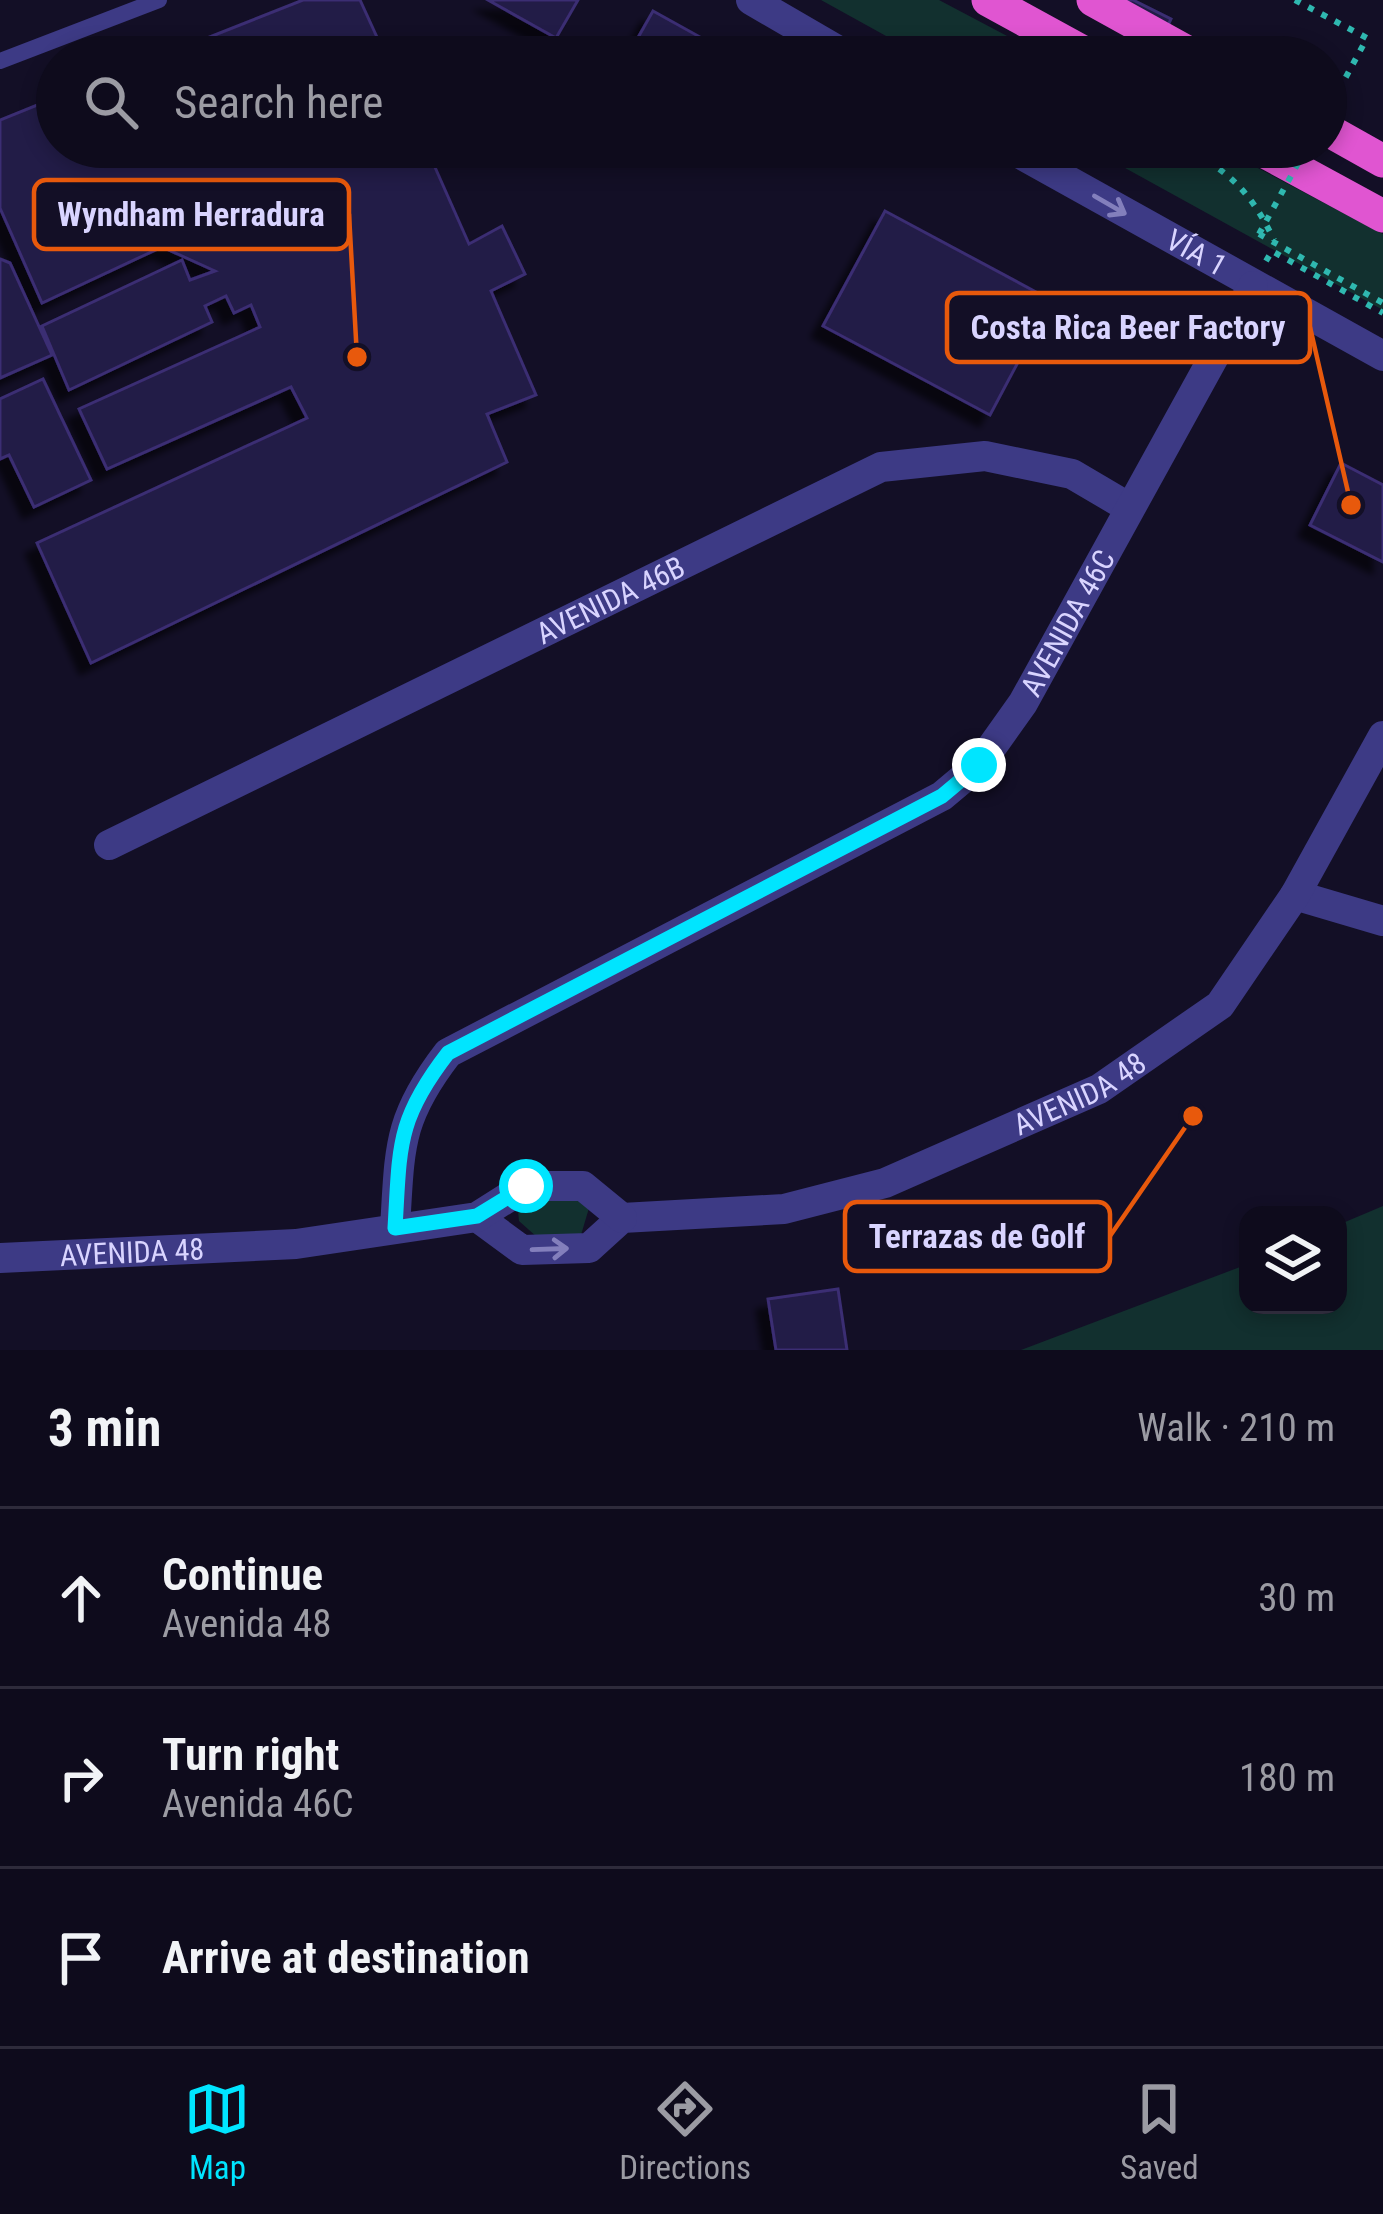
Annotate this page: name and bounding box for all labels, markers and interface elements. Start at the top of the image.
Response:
search box [36,36,1347,168]
icon: search [78,69,144,135]
text: Search here [174,76,383,129]
callout: Wyndham Herradura [34,180,349,249]
one-way arrow [1092,193,1127,217]
text: Wyndham Herradura [57,195,325,234]
street label: VÍA 1 [1160,221,1233,283]
callout: Costa Rica Beer Factory [947,293,1310,362]
text: Costa Rica Beer Factory [971,308,1286,347]
street label: AVENIDA 46C [1013,544,1122,702]
street label: AVENIDA 46B [530,549,690,651]
route end [952,738,1006,792]
street label: AVENIDA 48 [1008,1045,1152,1142]
route start [499,1159,553,1213]
callout: Terrazas de Golf [845,1202,1110,1271]
map controls [1239,1206,1347,1314]
button: layers [1239,1206,1347,1314]
text: Terrazas de Golf [869,1217,1086,1256]
street label: AVENIDA 48 [59,1231,205,1273]
one-way arrow [530,1238,569,1261]
text: 3 min [48,1399,161,1458]
text: Walk · 210 m [1137,1405,1335,1451]
text: Continue [162,1548,323,1601]
icon: ahead [48,1565,114,1631]
text: 30 m [1258,1575,1335,1621]
text: Avenida 48 [162,1601,332,1647]
text: Turn right [162,1728,339,1781]
icon: right [48,1745,114,1811]
text: 180 m [1239,1755,1335,1801]
text: Avenida 46C [162,1781,354,1827]
icon: arrive [48,1925,114,1991]
text: Arrive at destination [162,1931,530,1984]
tab: Map [184,2076,250,2187]
tab: Directions [619,2076,751,2187]
tab: Saved [1120,2076,1199,2187]

